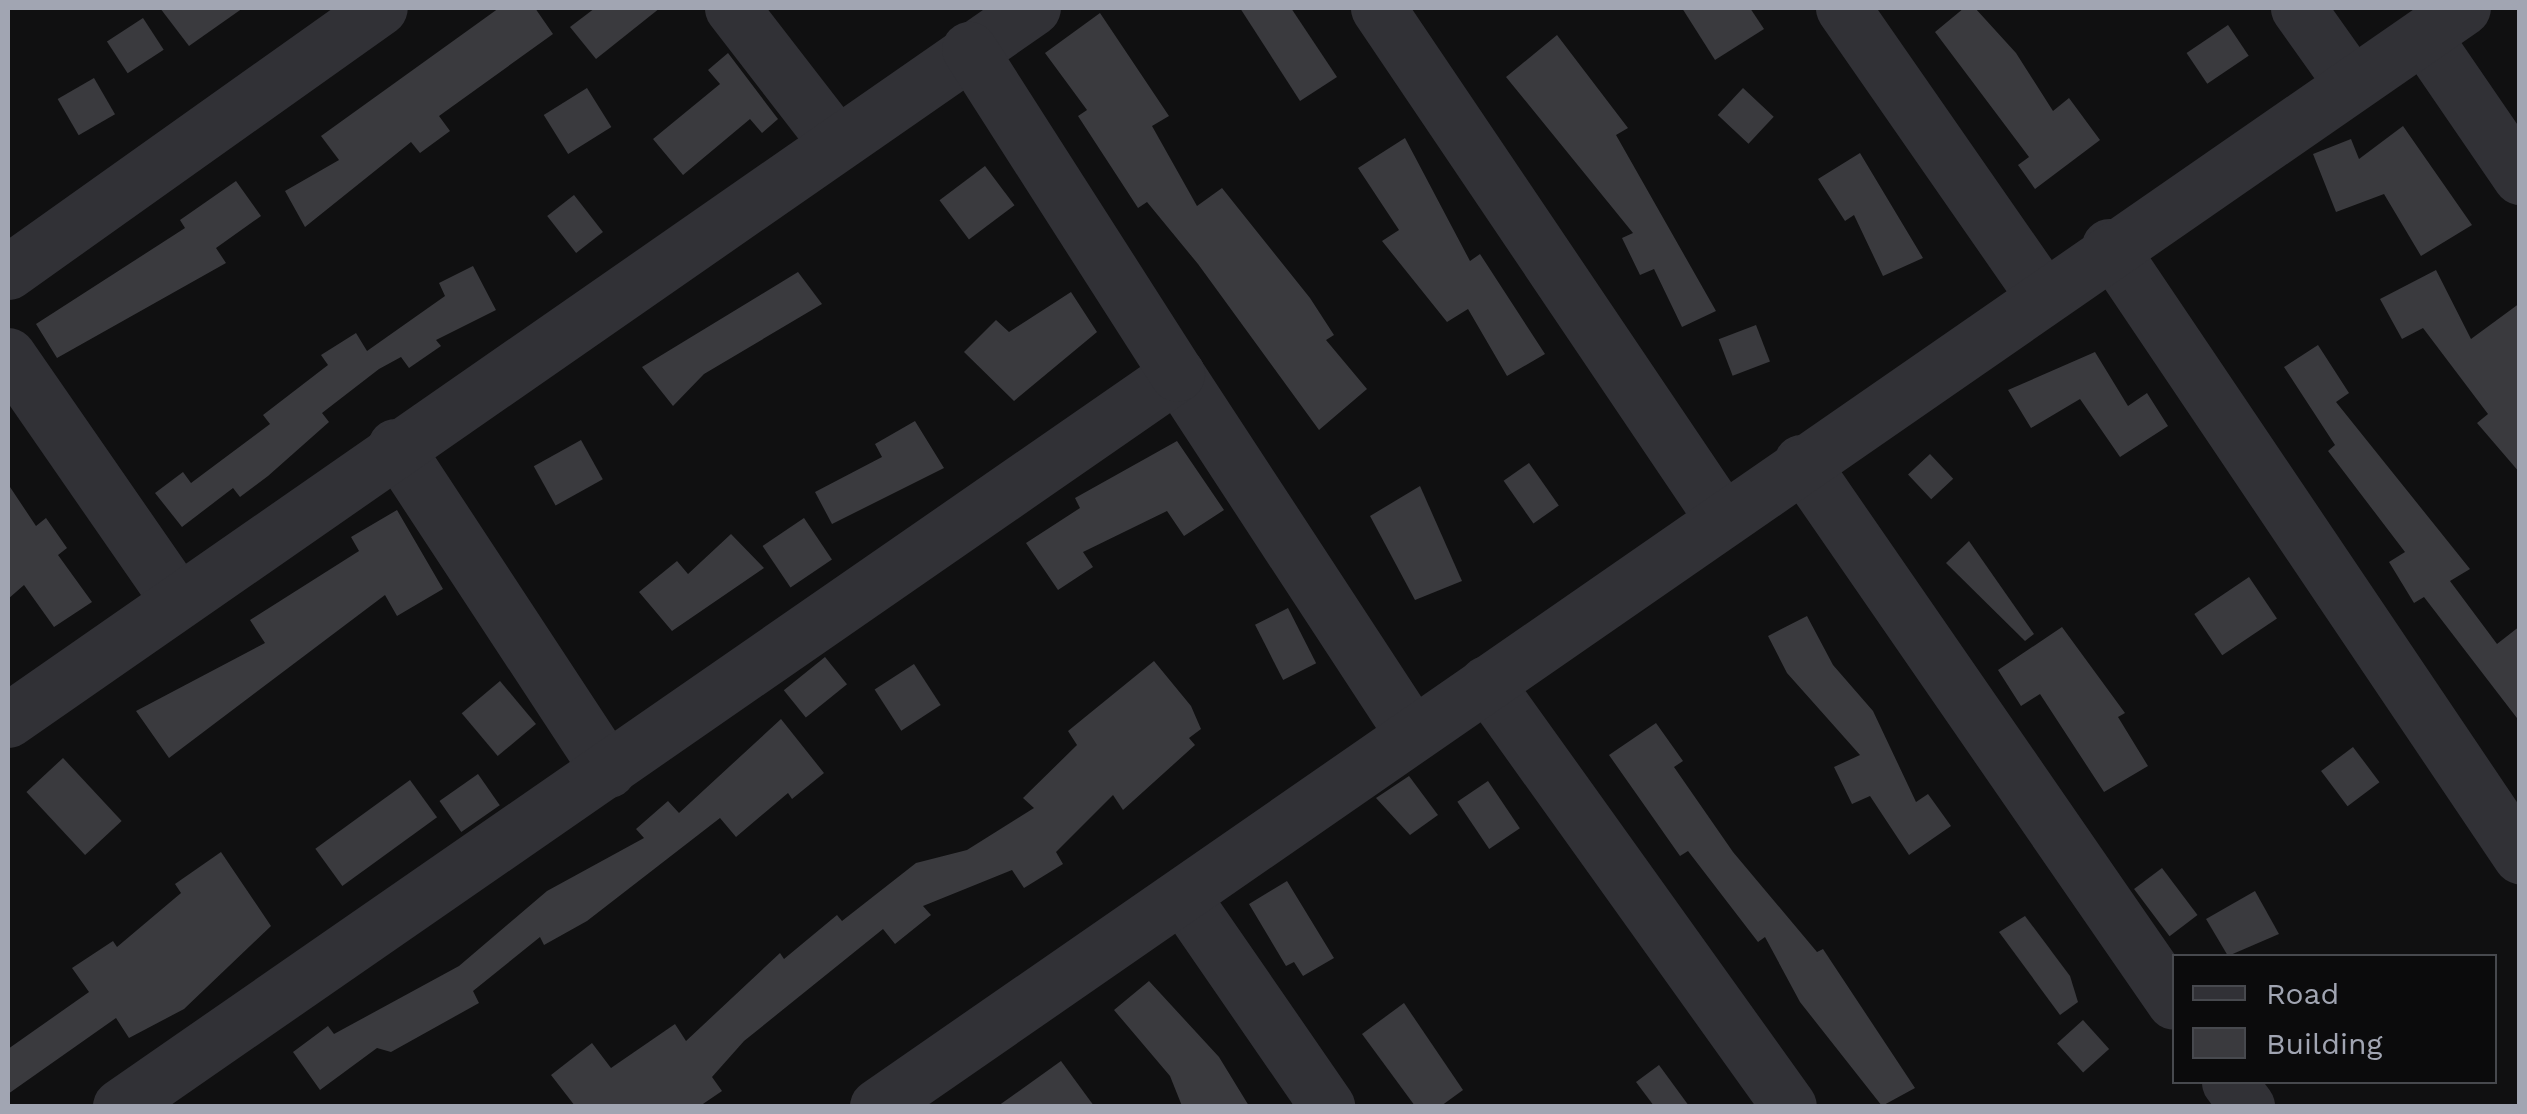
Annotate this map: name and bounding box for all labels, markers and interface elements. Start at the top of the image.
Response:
legend [2172,954,2497,1084]
text: Road [2266,976,2339,1011]
text: Building [2266,1026,2383,1061]

